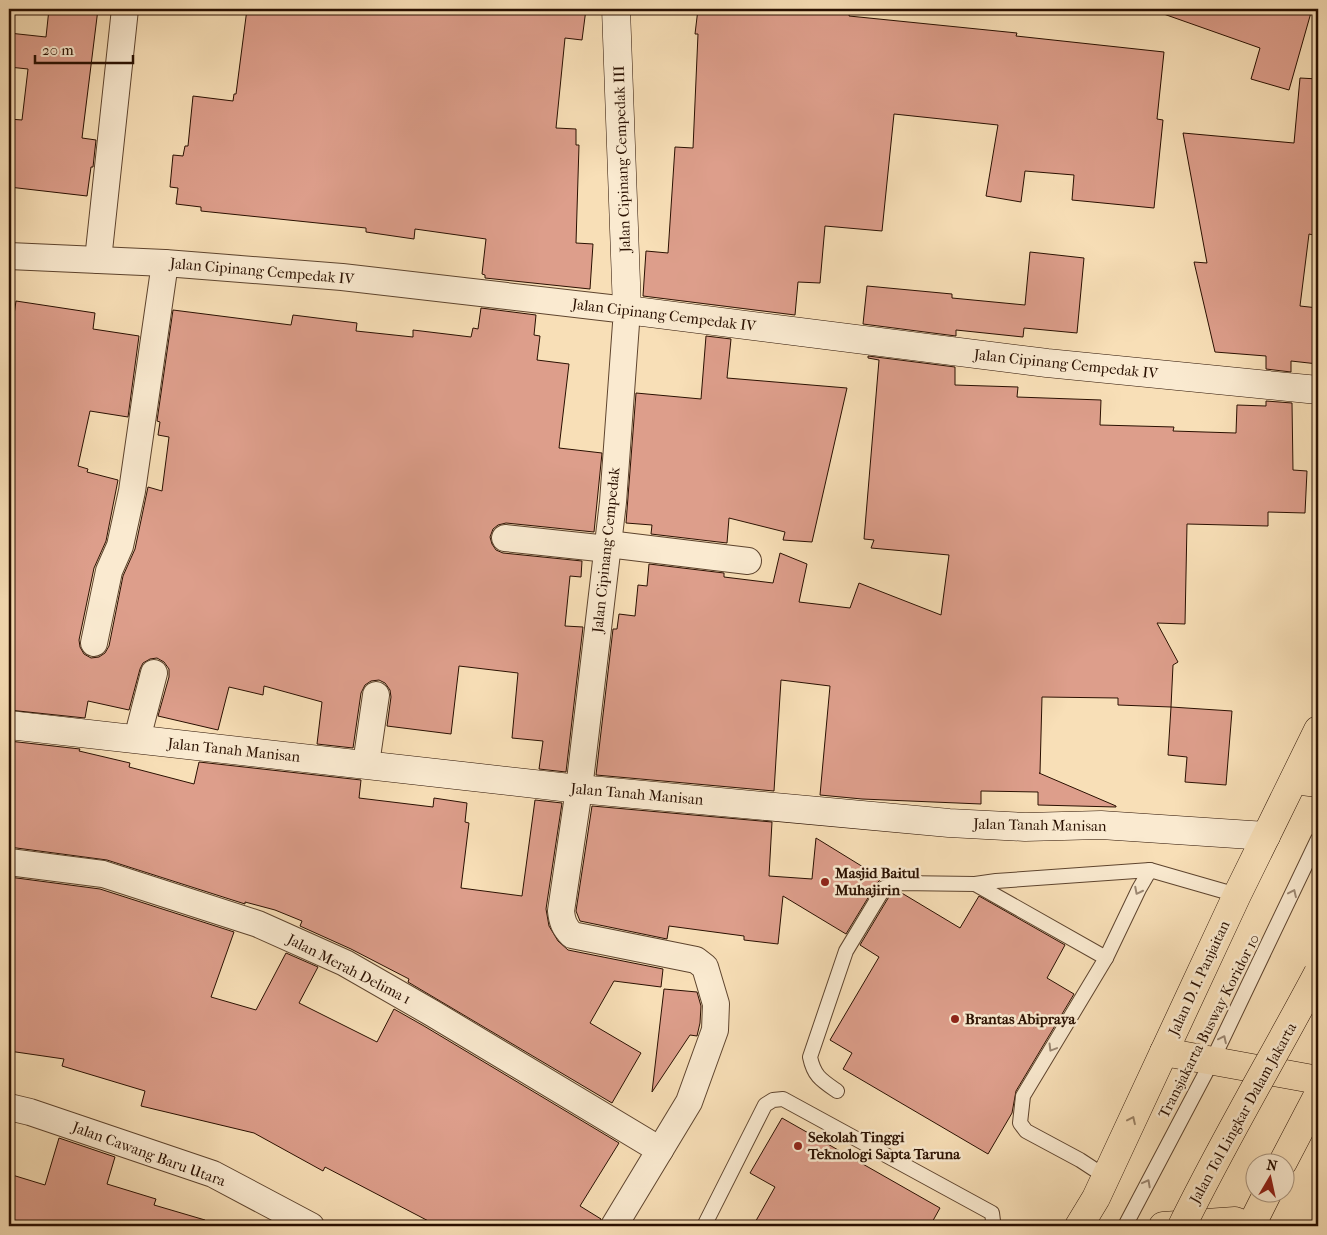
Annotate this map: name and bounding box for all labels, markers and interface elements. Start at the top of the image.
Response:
scale bar [35,32,132,64]
text: 20 m [42,41,74,59]
street label: Jalan Cipinang Cempedak III [610,65,634,254]
street label: Jalan Cipinang Cempedak IV [168,254,356,288]
street label: Jalan Cipinang Cempedak IV [570,295,758,335]
street label: Jalan Cipinang Cempedak IV [972,345,1160,383]
street label: Jalan Cipinang Cempedak [588,466,624,635]
street label: Jalan Tanah Manisan [166,734,302,766]
street label: Jalan Tanah Manisan [569,779,704,809]
street label: Jalan Tanah Manisan [972,815,1107,835]
place label: Masjid Baitul Muhajirin [834,864,921,899]
marker: Masjid Baitul Muhajirin [819,876,831,888]
one-way arrow [1134,885,1144,894]
one-way arrow [1287,889,1298,898]
street label: Jalan D. I. Panjaitan [1164,917,1234,1039]
street label: Jalan Merah Delima 1 [283,930,414,1008]
street label: Transjakarta Busway Koridor 10 [1155,931,1263,1121]
place label: Brantas Abipraya [965,1010,1077,1028]
marker: Brantas Abipraya [949,1013,961,1025]
street label: Jalan Tol Lingkar Dalam Jakarta [1185,1018,1301,1207]
one-way arrow [1216,1035,1227,1044]
one-way arrow [1048,1043,1058,1052]
one-way arrow [1126,1116,1137,1125]
street label: Jalan Cawang Baru Utara [69,1118,229,1191]
place label: Sekolah Tinggi Teknologi Sapta Taruna [807,1128,961,1163]
marker: Sekolah Tinggi Teknologi Sapta Taruna [792,1140,804,1152]
north arrow [1244,1152,1294,1202]
text: N [1265,1156,1279,1175]
one-way arrow [1141,1179,1151,1188]

